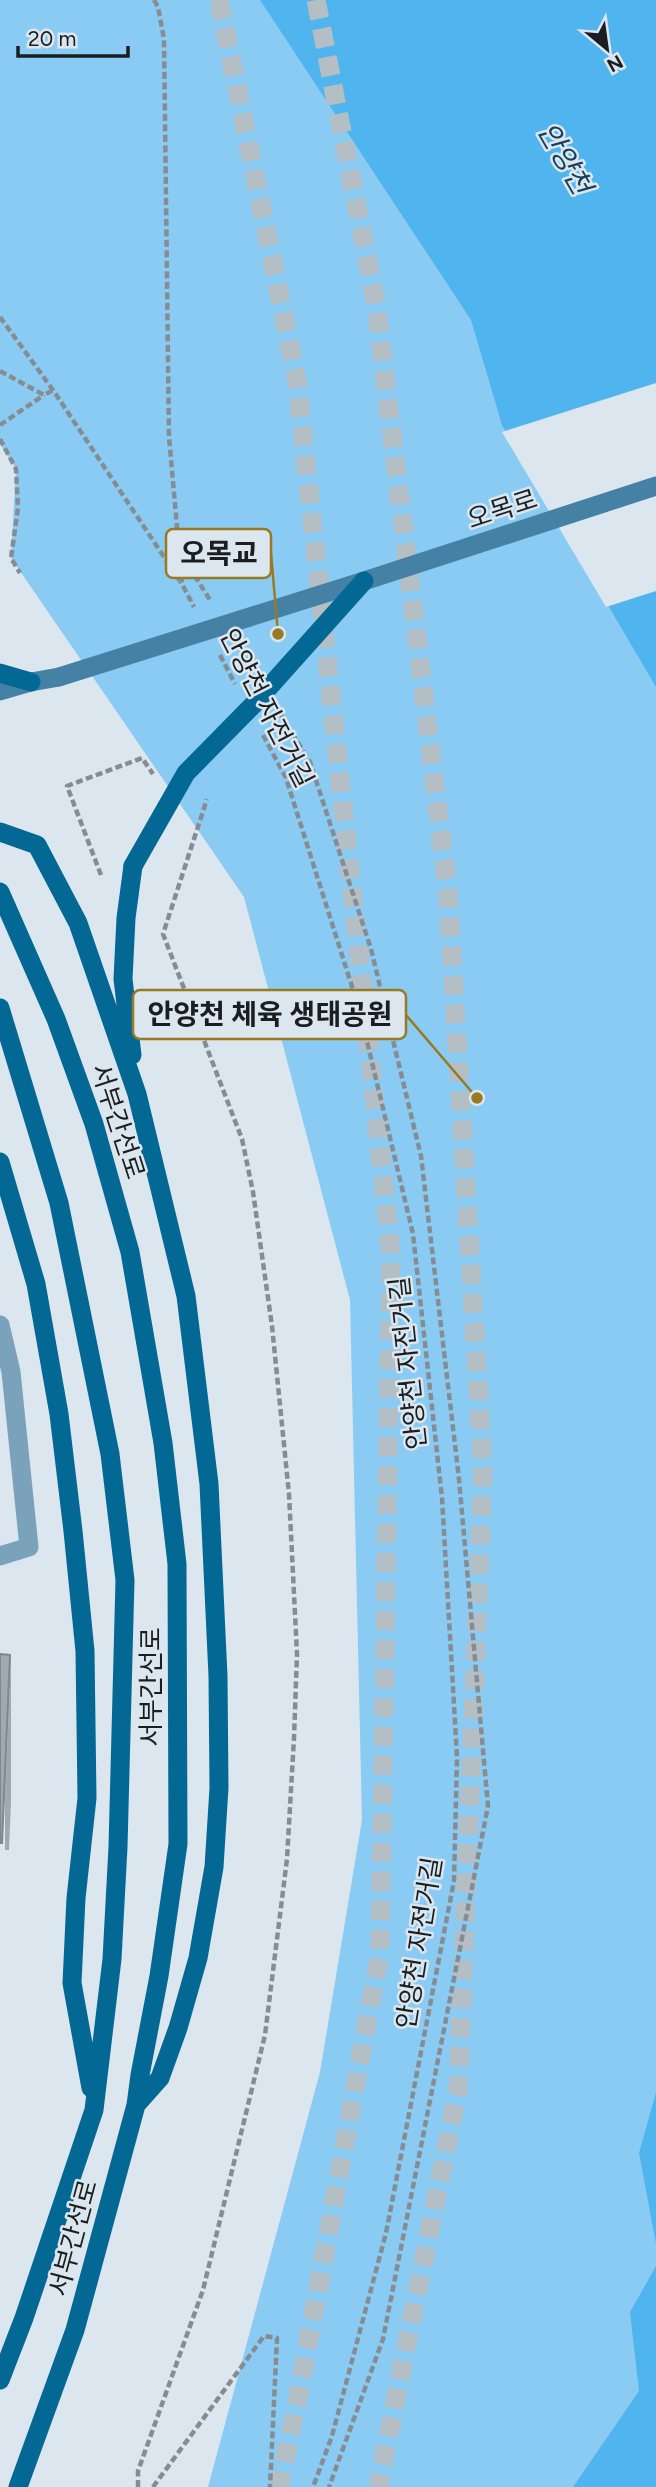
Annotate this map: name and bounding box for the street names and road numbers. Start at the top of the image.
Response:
street label: 오목로 [463,483,541,535]
street label: 안양천 자전거길 [213,623,321,793]
street label: 서부간선로 [84,1059,152,1183]
street label: 안양천 자전거길 [383,1275,433,1451]
street label: 서부간선로 [135,1627,167,1747]
street label: 안양천 자전거길 [390,1855,448,2031]
street label: 서부간선로 [42,2176,104,2300]

